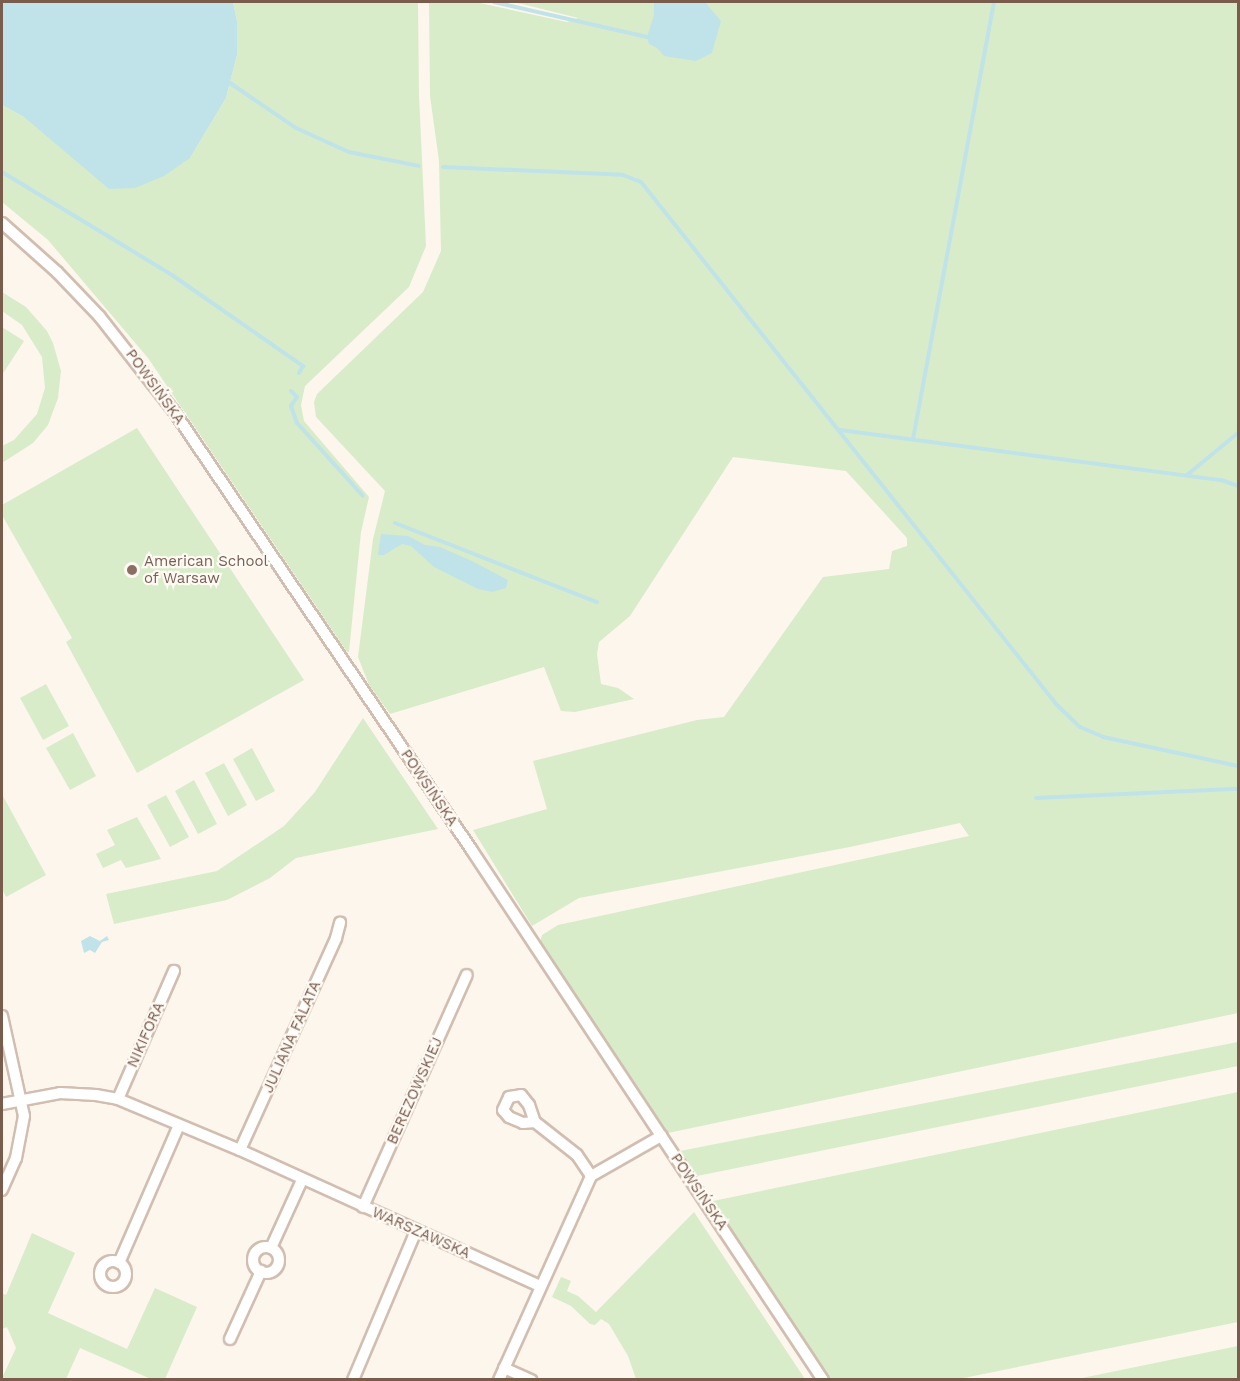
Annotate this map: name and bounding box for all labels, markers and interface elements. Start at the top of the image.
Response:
street label: POWSIŃSKA [122,346,188,428]
place label: American School of Warsaw [144,552,268,587]
marker: American School of Warsaw [125,563,139,577]
street label: POWSIŃSKA [397,746,461,830]
street label: JULIANA FALATA [259,978,325,1096]
street label: NIKIFORA [124,999,168,1071]
street label: BEREZOWSKIEJ [383,1035,447,1147]
street label: POWSIŃSKA [667,1150,731,1234]
street label: WARSZAWSKA [369,1203,473,1263]

